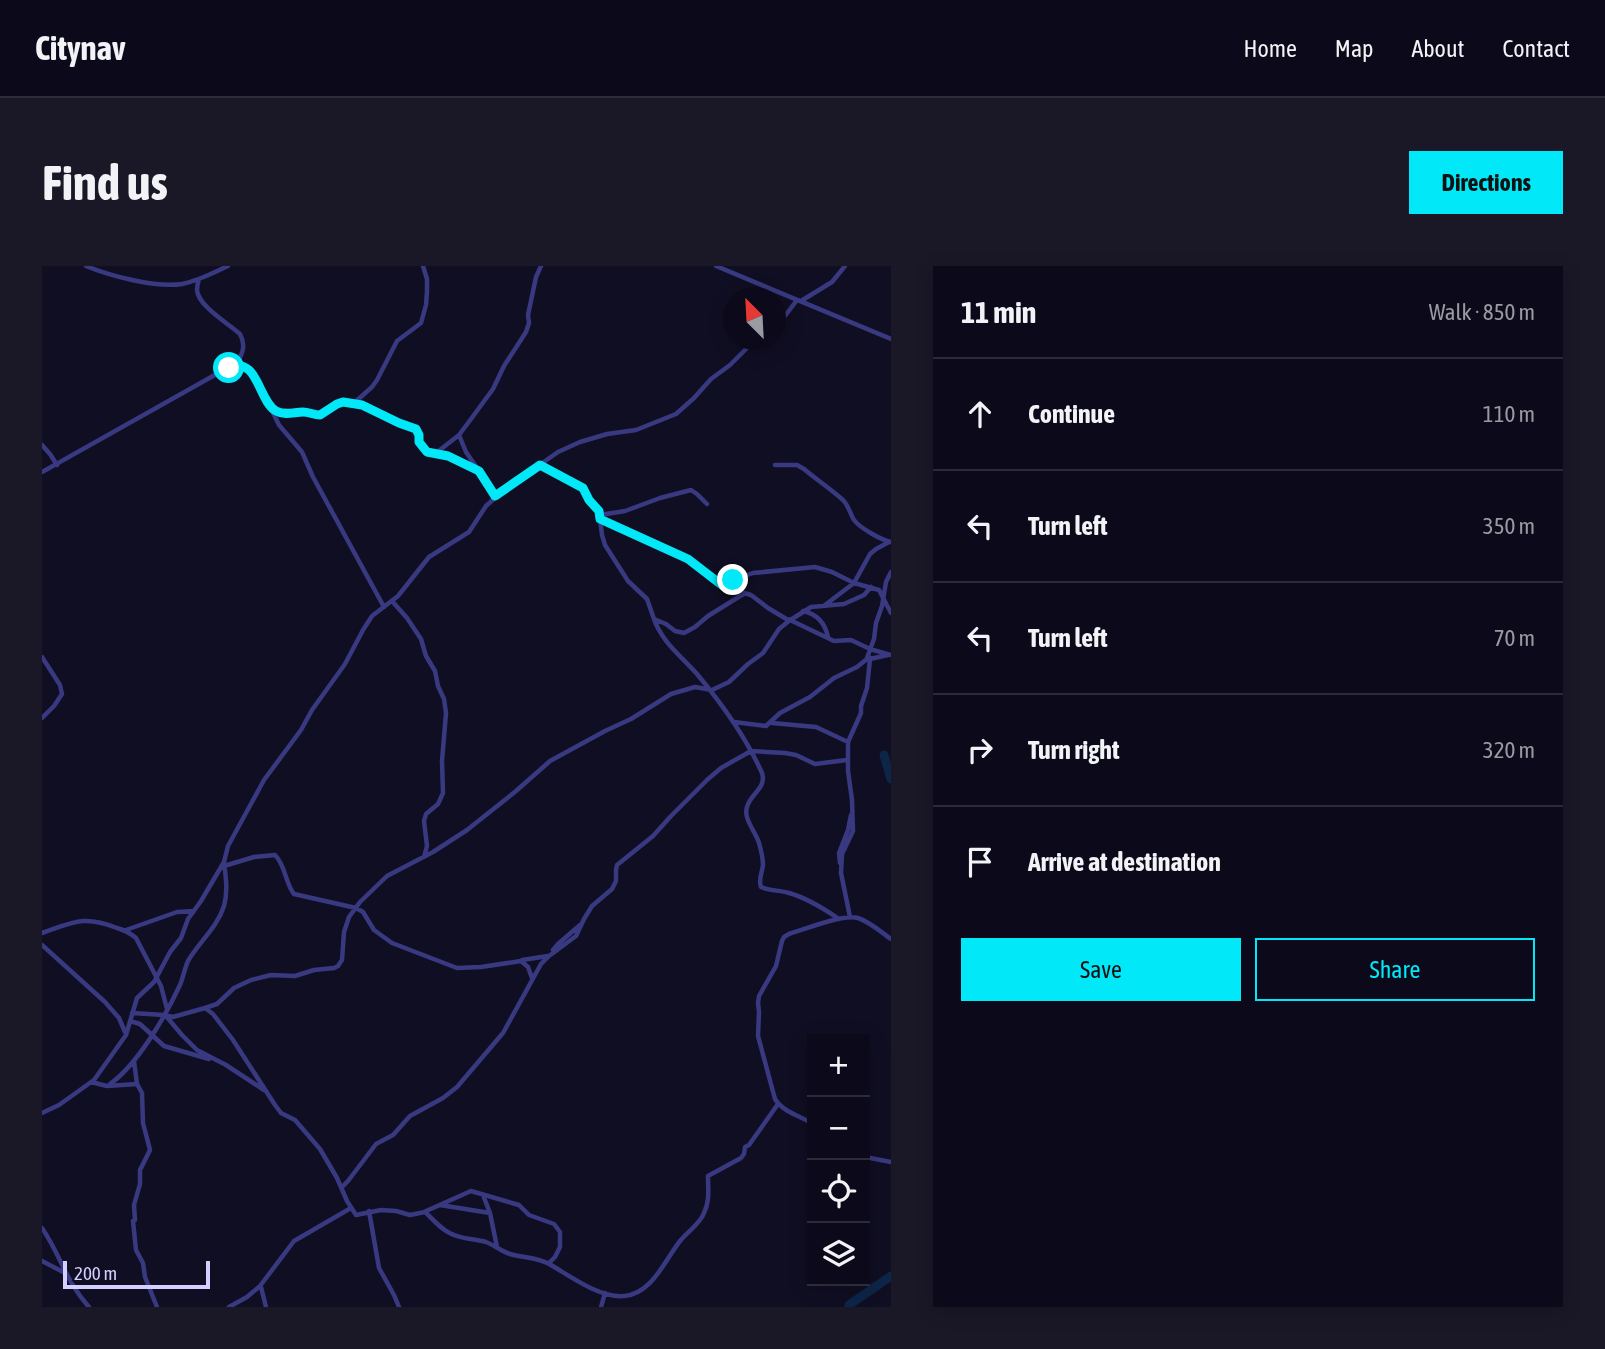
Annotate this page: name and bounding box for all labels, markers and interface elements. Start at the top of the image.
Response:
text: Citynav [35,29,126,67]
text: Home [1243,35,1297,62]
text: Map [1335,35,1373,62]
text: About [1411,35,1464,62]
text: Contact [1502,35,1570,62]
button: Directions [1409,151,1563,214]
text: Find us [42,154,168,210]
north arrow [723,287,786,350]
text: 11 min [961,295,1036,329]
text: Walk · 850 m [1429,299,1535,325]
route start [213,352,244,383]
icon: ahead [961,395,999,433]
text: Continue [1028,399,1115,429]
text: 110 m [1483,401,1535,427]
icon: left [961,507,999,545]
text: Turn left [1028,511,1108,541]
text: 350 m [1483,513,1535,539]
route end [717,564,748,595]
icon: left [961,619,999,657]
text: Turn left [1028,623,1108,653]
text: 70 m [1494,625,1535,651]
icon: right [961,731,999,769]
text: Turn right [1028,735,1119,765]
text: 320 m [1483,737,1535,763]
icon: arrive [961,843,999,881]
text: Arrive at destination [1028,847,1221,877]
button: Save [961,938,1241,1001]
button: Share [1255,938,1535,1001]
map controls [807,1034,870,1286]
button: + [807,1034,870,1097]
button: − [807,1097,870,1160]
button: locate [807,1160,870,1223]
button: layers [807,1223,870,1286]
scale bar [63,1258,210,1290]
text: 200 m [74,1262,117,1284]

